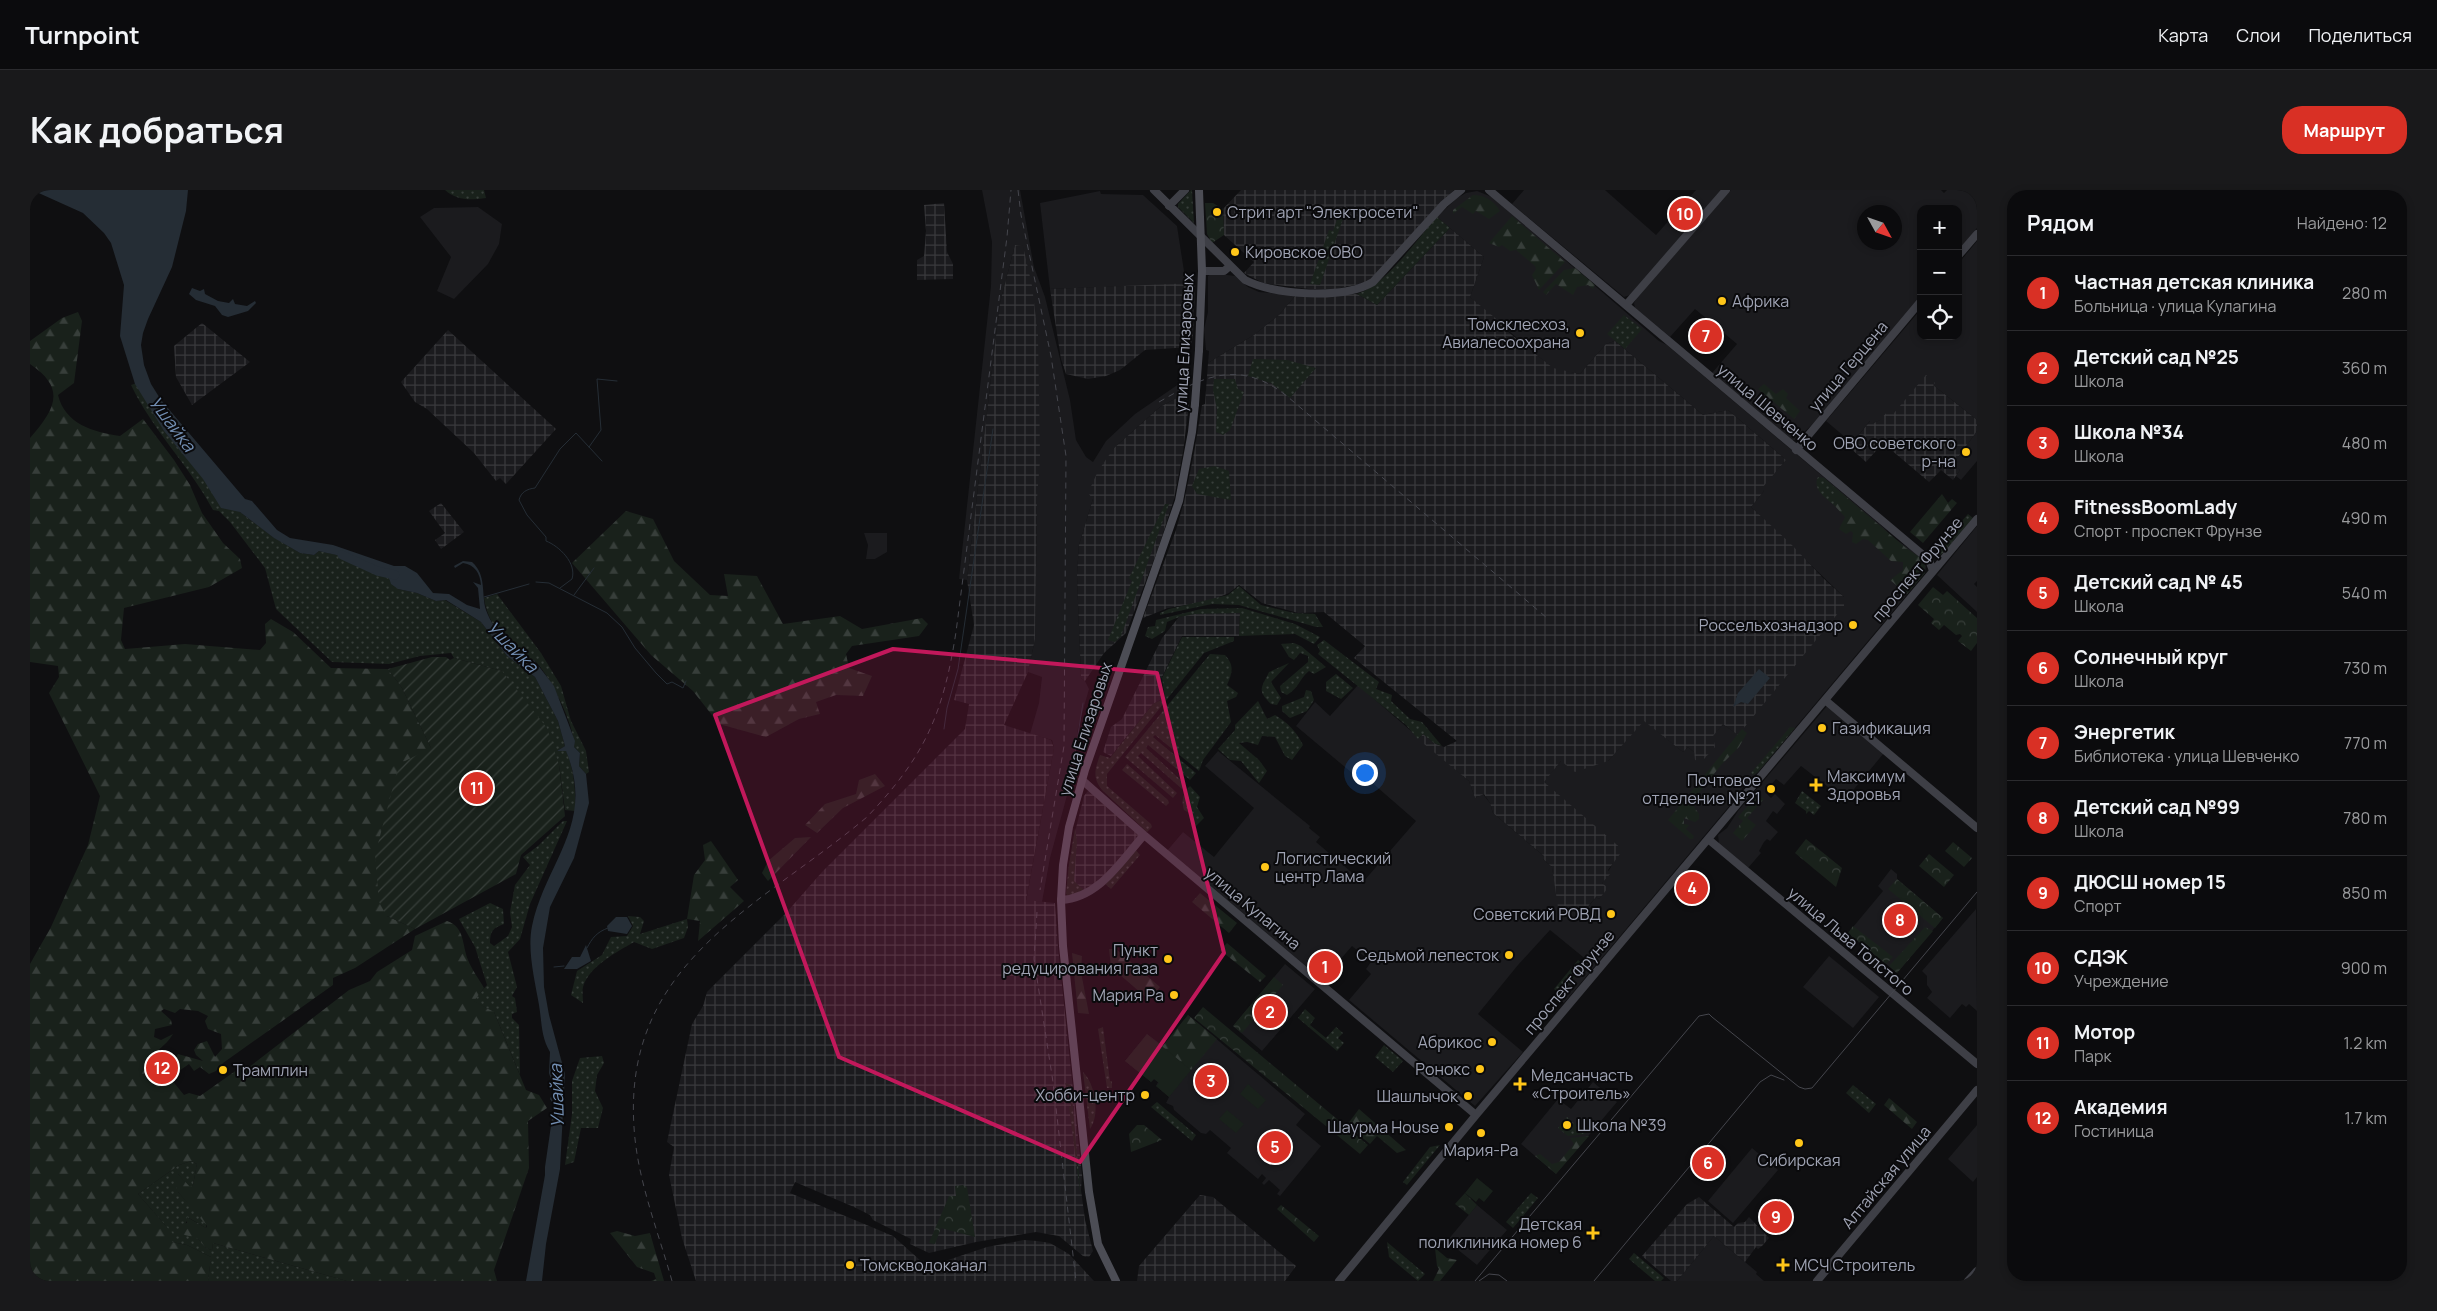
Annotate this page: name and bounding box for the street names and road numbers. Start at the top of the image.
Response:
street label: улица Елизаровых [1169,272,1199,413]
street label: улица Герцена [1804,316,1892,416]
street label: улица Шевченко [1713,358,1823,456]
street label: проспект Фрунзе [1867,512,1967,626]
street label: улица Елизаровых [1053,659,1117,799]
street label: улица Кулагина [1201,862,1305,954]
street label: улица Льва Толстого [1783,882,1919,1000]
street label: проспект Фрунзе [1519,925,1619,1039]
street label: Алтайская улица [1836,1121,1936,1233]

